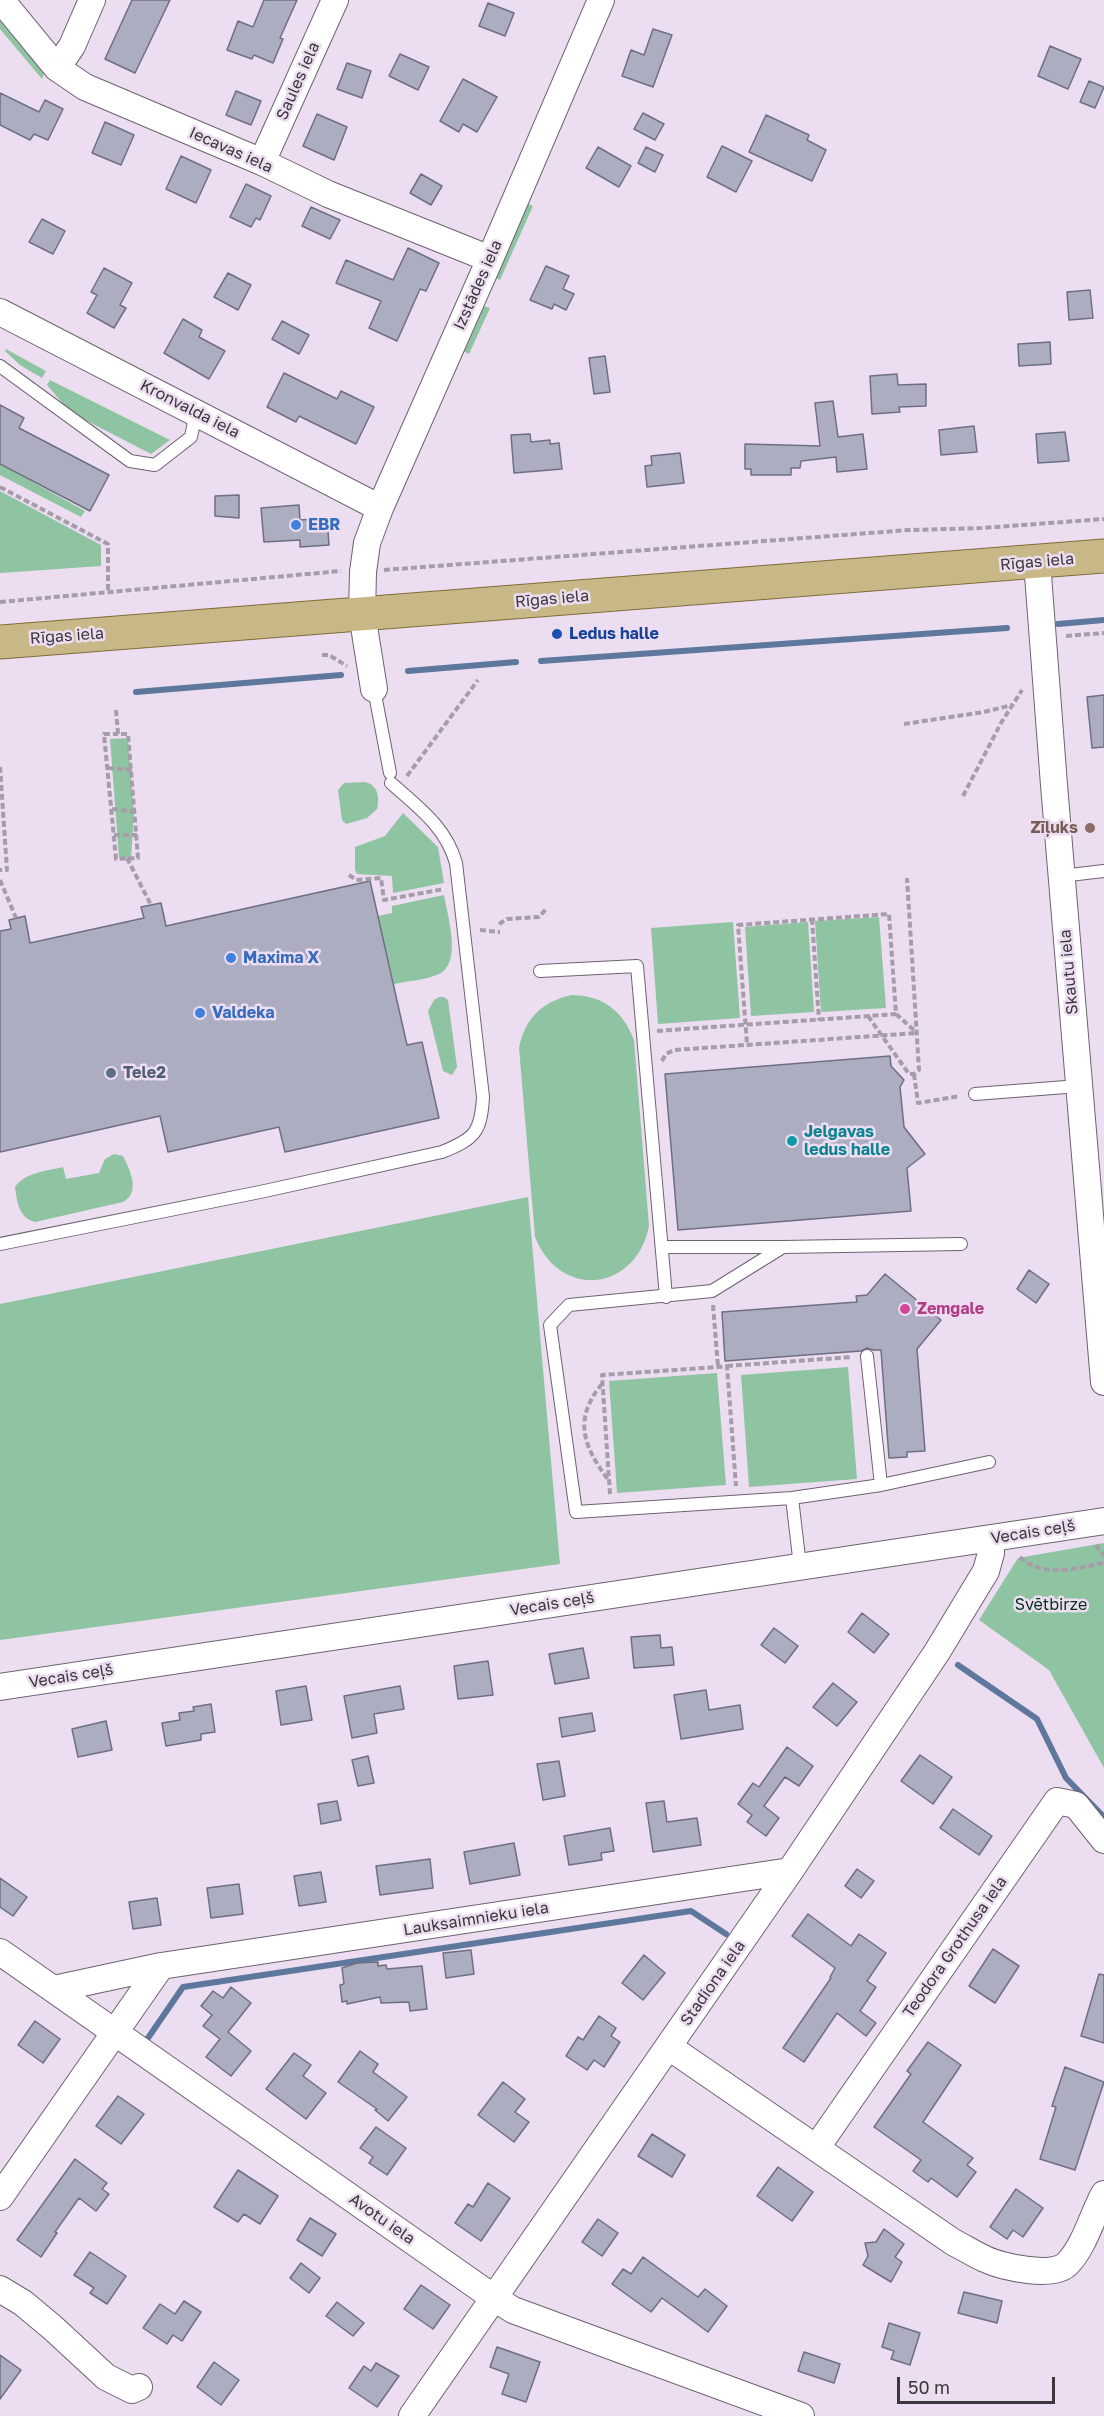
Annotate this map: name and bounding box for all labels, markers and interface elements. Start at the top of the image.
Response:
street label: Saules iela [272,39,324,123]
street label: Iecavas iela [186,123,276,177]
street label: Izstādes iela [450,237,506,333]
street label: Kronvalda iela [137,376,243,442]
place label: EBR [308,515,340,535]
marker: EBR [289,518,303,532]
street label: Rīgas iela [999,549,1075,575]
street label: Rīgas iela [514,586,590,612]
street label: Rīgas iela [29,624,105,648]
place label: Ledus halle [569,624,659,644]
marker: Ledus halle [550,627,564,641]
place label: Zīļuks [1030,818,1078,838]
marker: Zīļuks [1083,821,1097,835]
street label: Skautu iela [1056,929,1082,1015]
place label: Maxima X [243,948,319,968]
marker: Maxima X [224,951,238,965]
place label: Valdeka [212,1003,275,1023]
marker: Valdeka [193,1006,207,1020]
place label: Tele2 [123,1063,166,1083]
marker: Tele2 [104,1066,118,1080]
place label: Jelgavas ledus halle [804,1122,890,1160]
marker: Jelgavas ledus halle [785,1134,799,1148]
place label: Zemgale [917,1299,984,1319]
marker: Zemgale [898,1302,912,1316]
street label: Vecais ceļš [989,1516,1077,1548]
street label: Vecais ceļš [508,1588,596,1620]
park label: Svētbirze [1015,1595,1087,1615]
street label: Vecais ceļš [27,1660,115,1692]
street label: Teodora Grothusa iela [899,1873,1011,2021]
street label: Lauksaimnieku iela [402,1898,550,1940]
street label: Stadiona iela [677,1937,749,2029]
street label: Avotu iela [345,2189,419,2249]
scale bar [900,2365,1058,2403]
text: 50 m [908,2376,950,2398]

